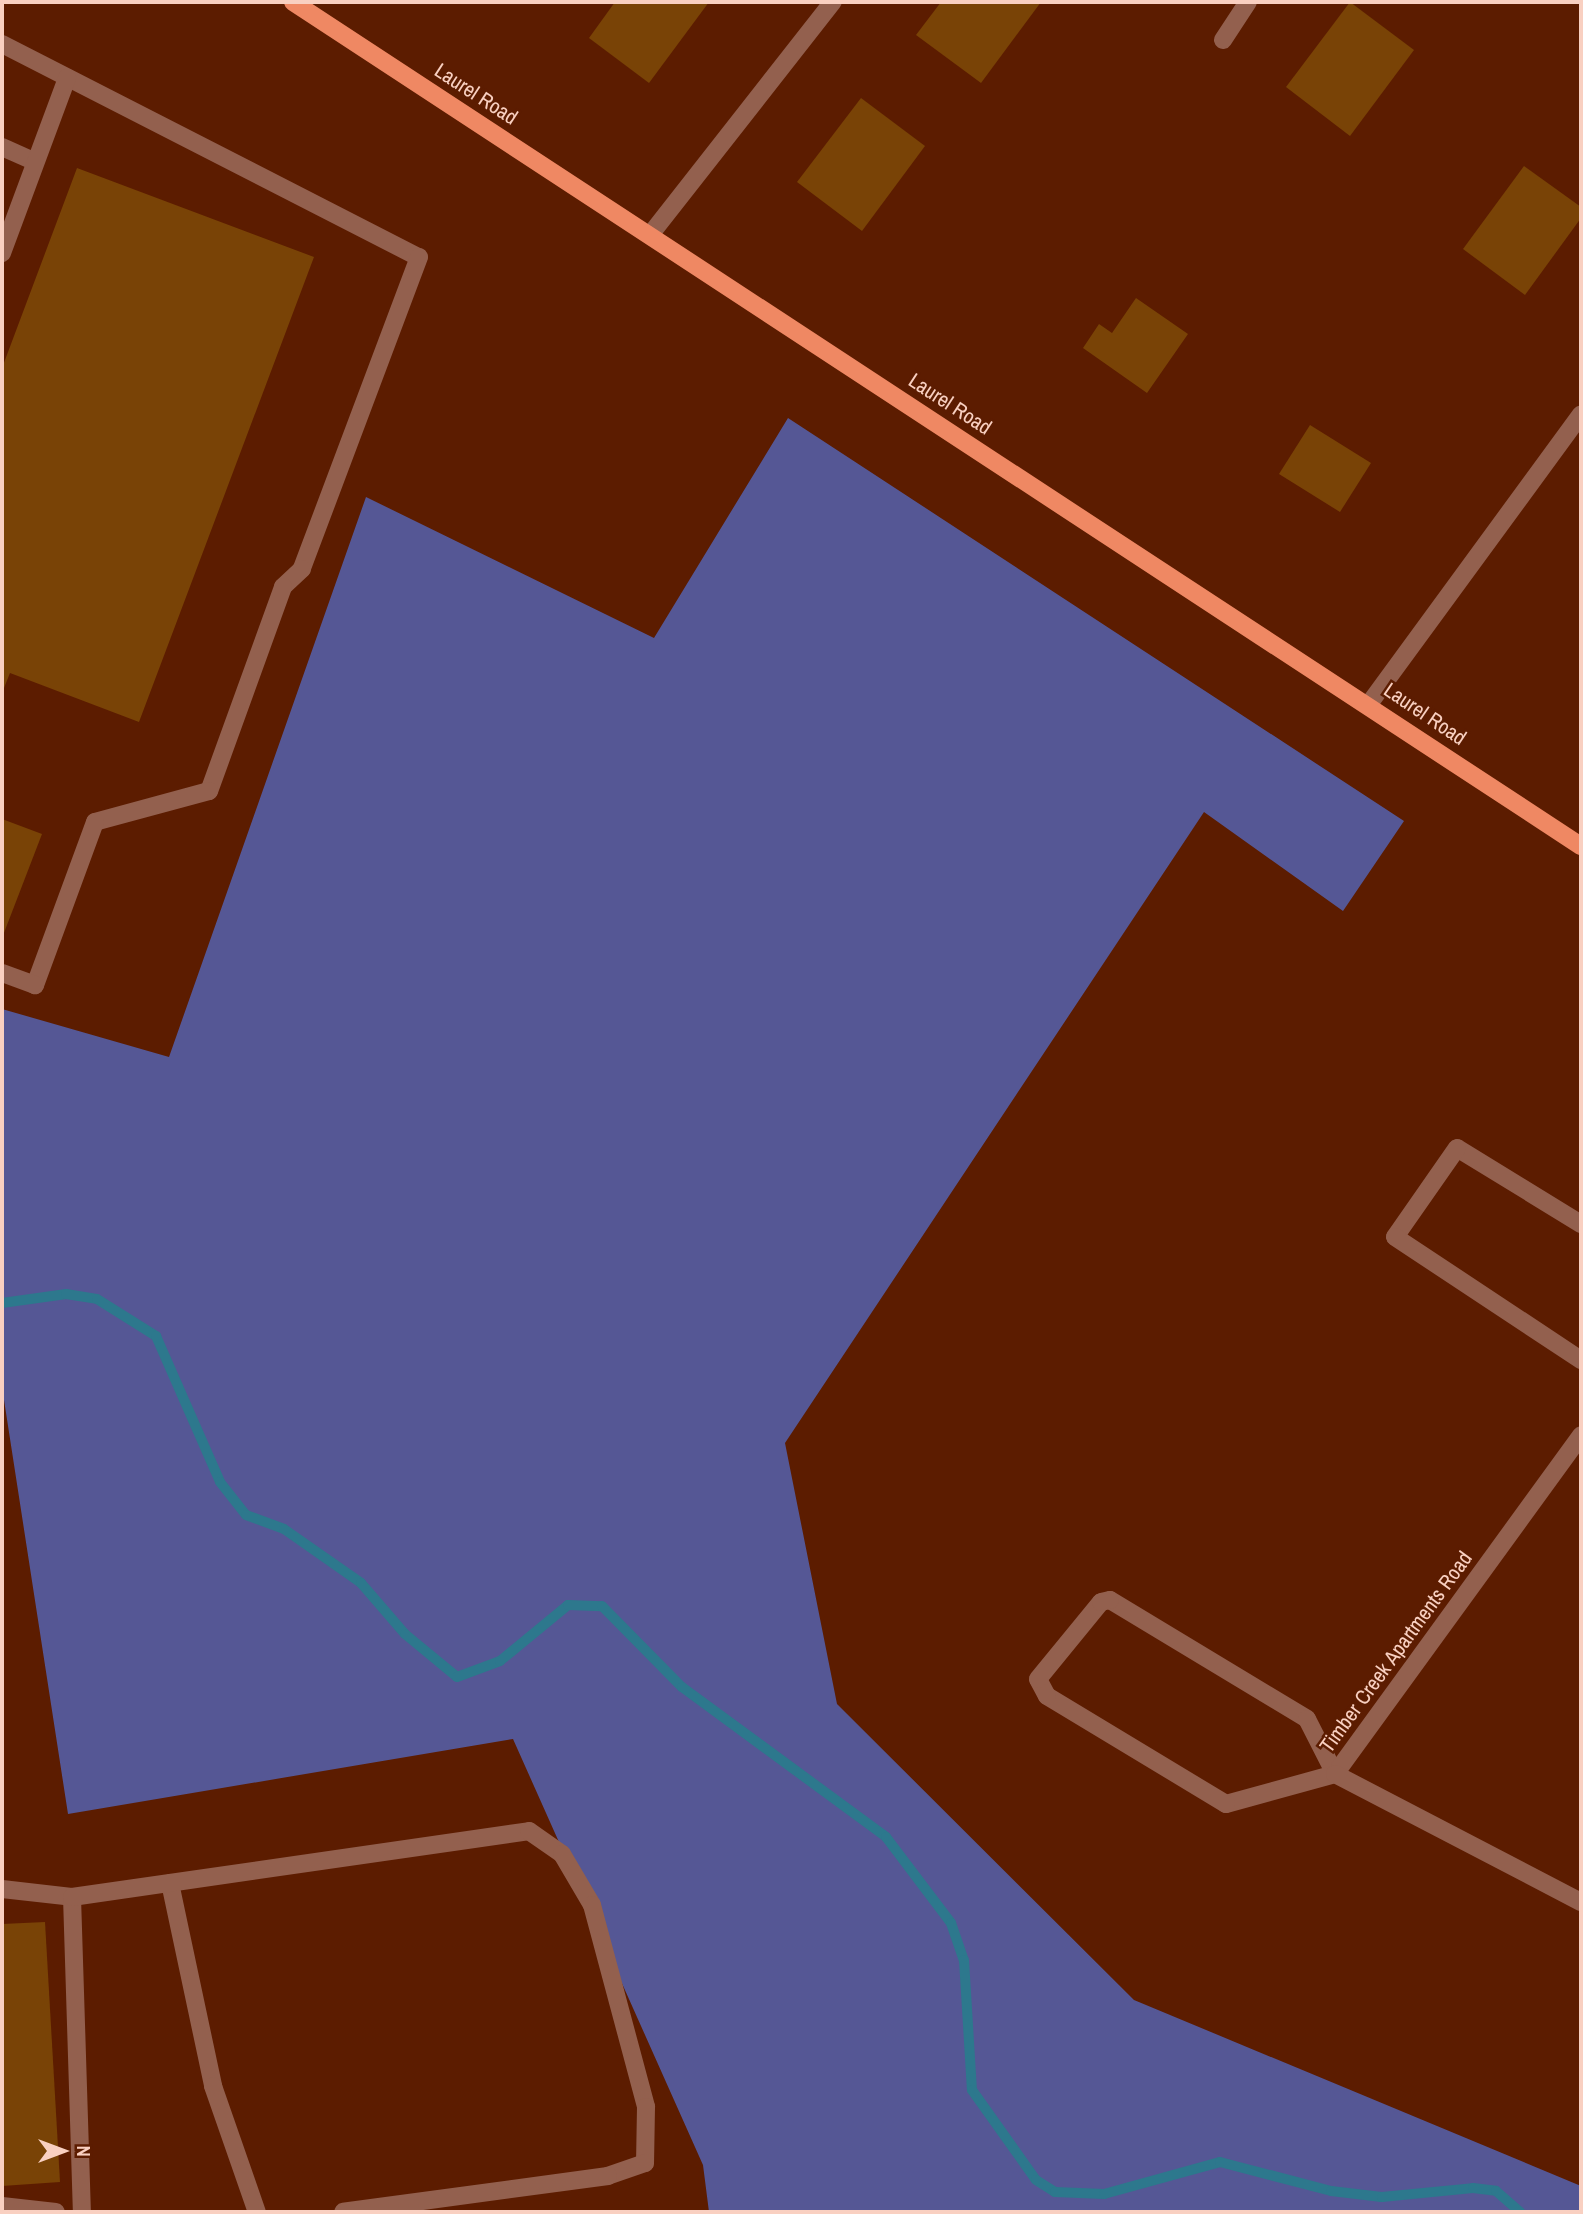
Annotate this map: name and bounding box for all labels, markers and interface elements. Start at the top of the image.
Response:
street label: Laurel Road [430,58,522,130]
street label: Laurel Road [904,368,996,440]
street label: Laurel Road [1379,677,1471,751]
street label: Timber Creek Apartments Road [1314,1546,1478,1758]
north arrow [28,2116,98,2186]
text: N [71,2145,97,2157]

